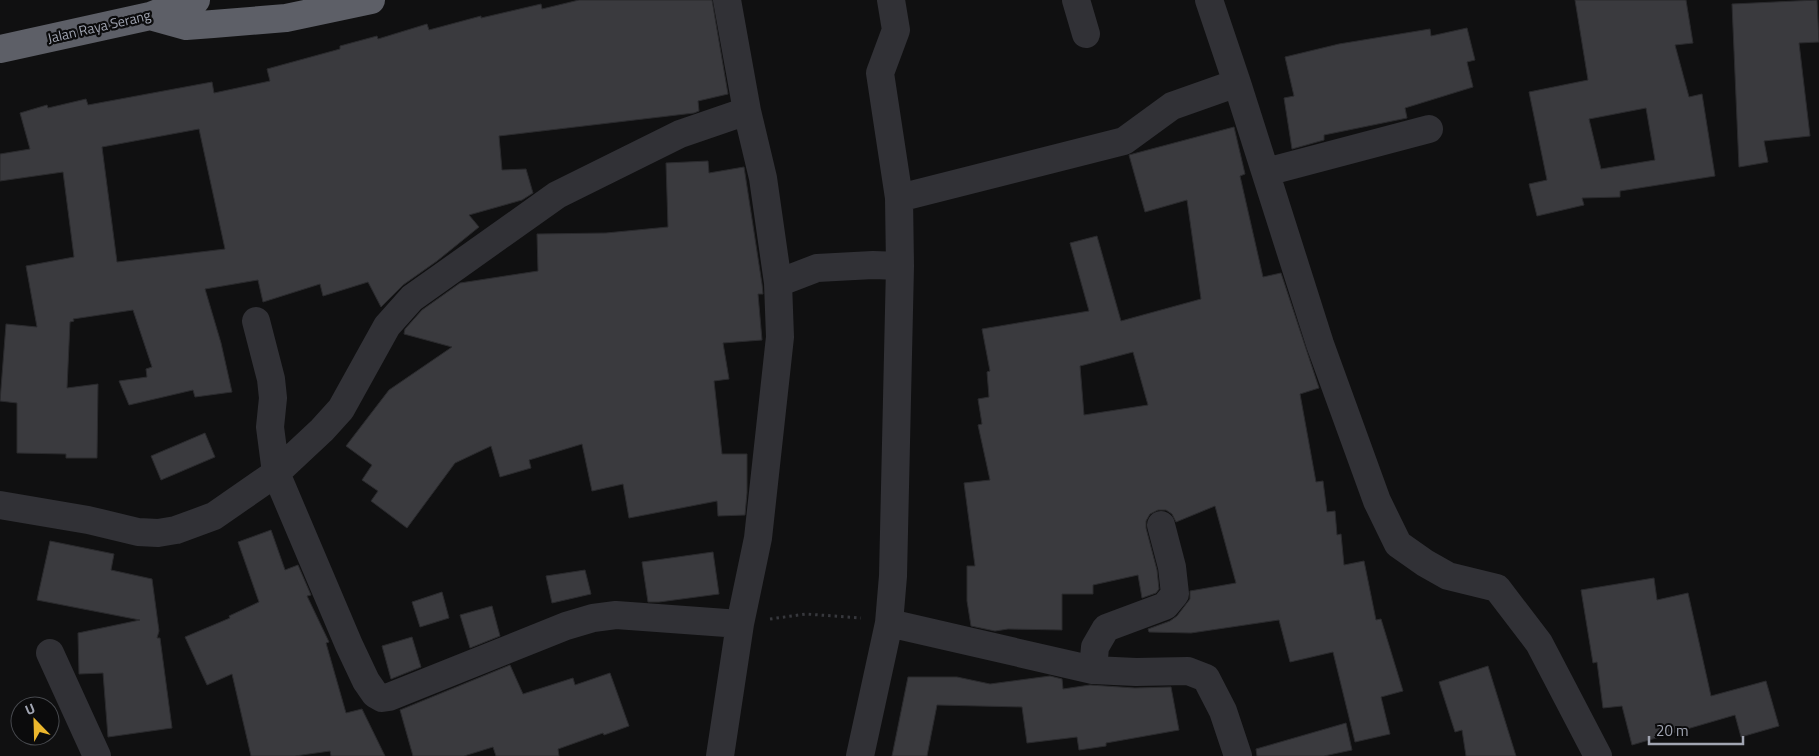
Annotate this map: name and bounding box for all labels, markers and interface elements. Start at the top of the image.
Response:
street label: Jalan Raya Serang [45,4,153,48]
north arrow [10,696,60,746]
text: U [21,697,38,720]
scale bar [1649,714,1743,746]
text: 20 m [1656,719,1689,742]

